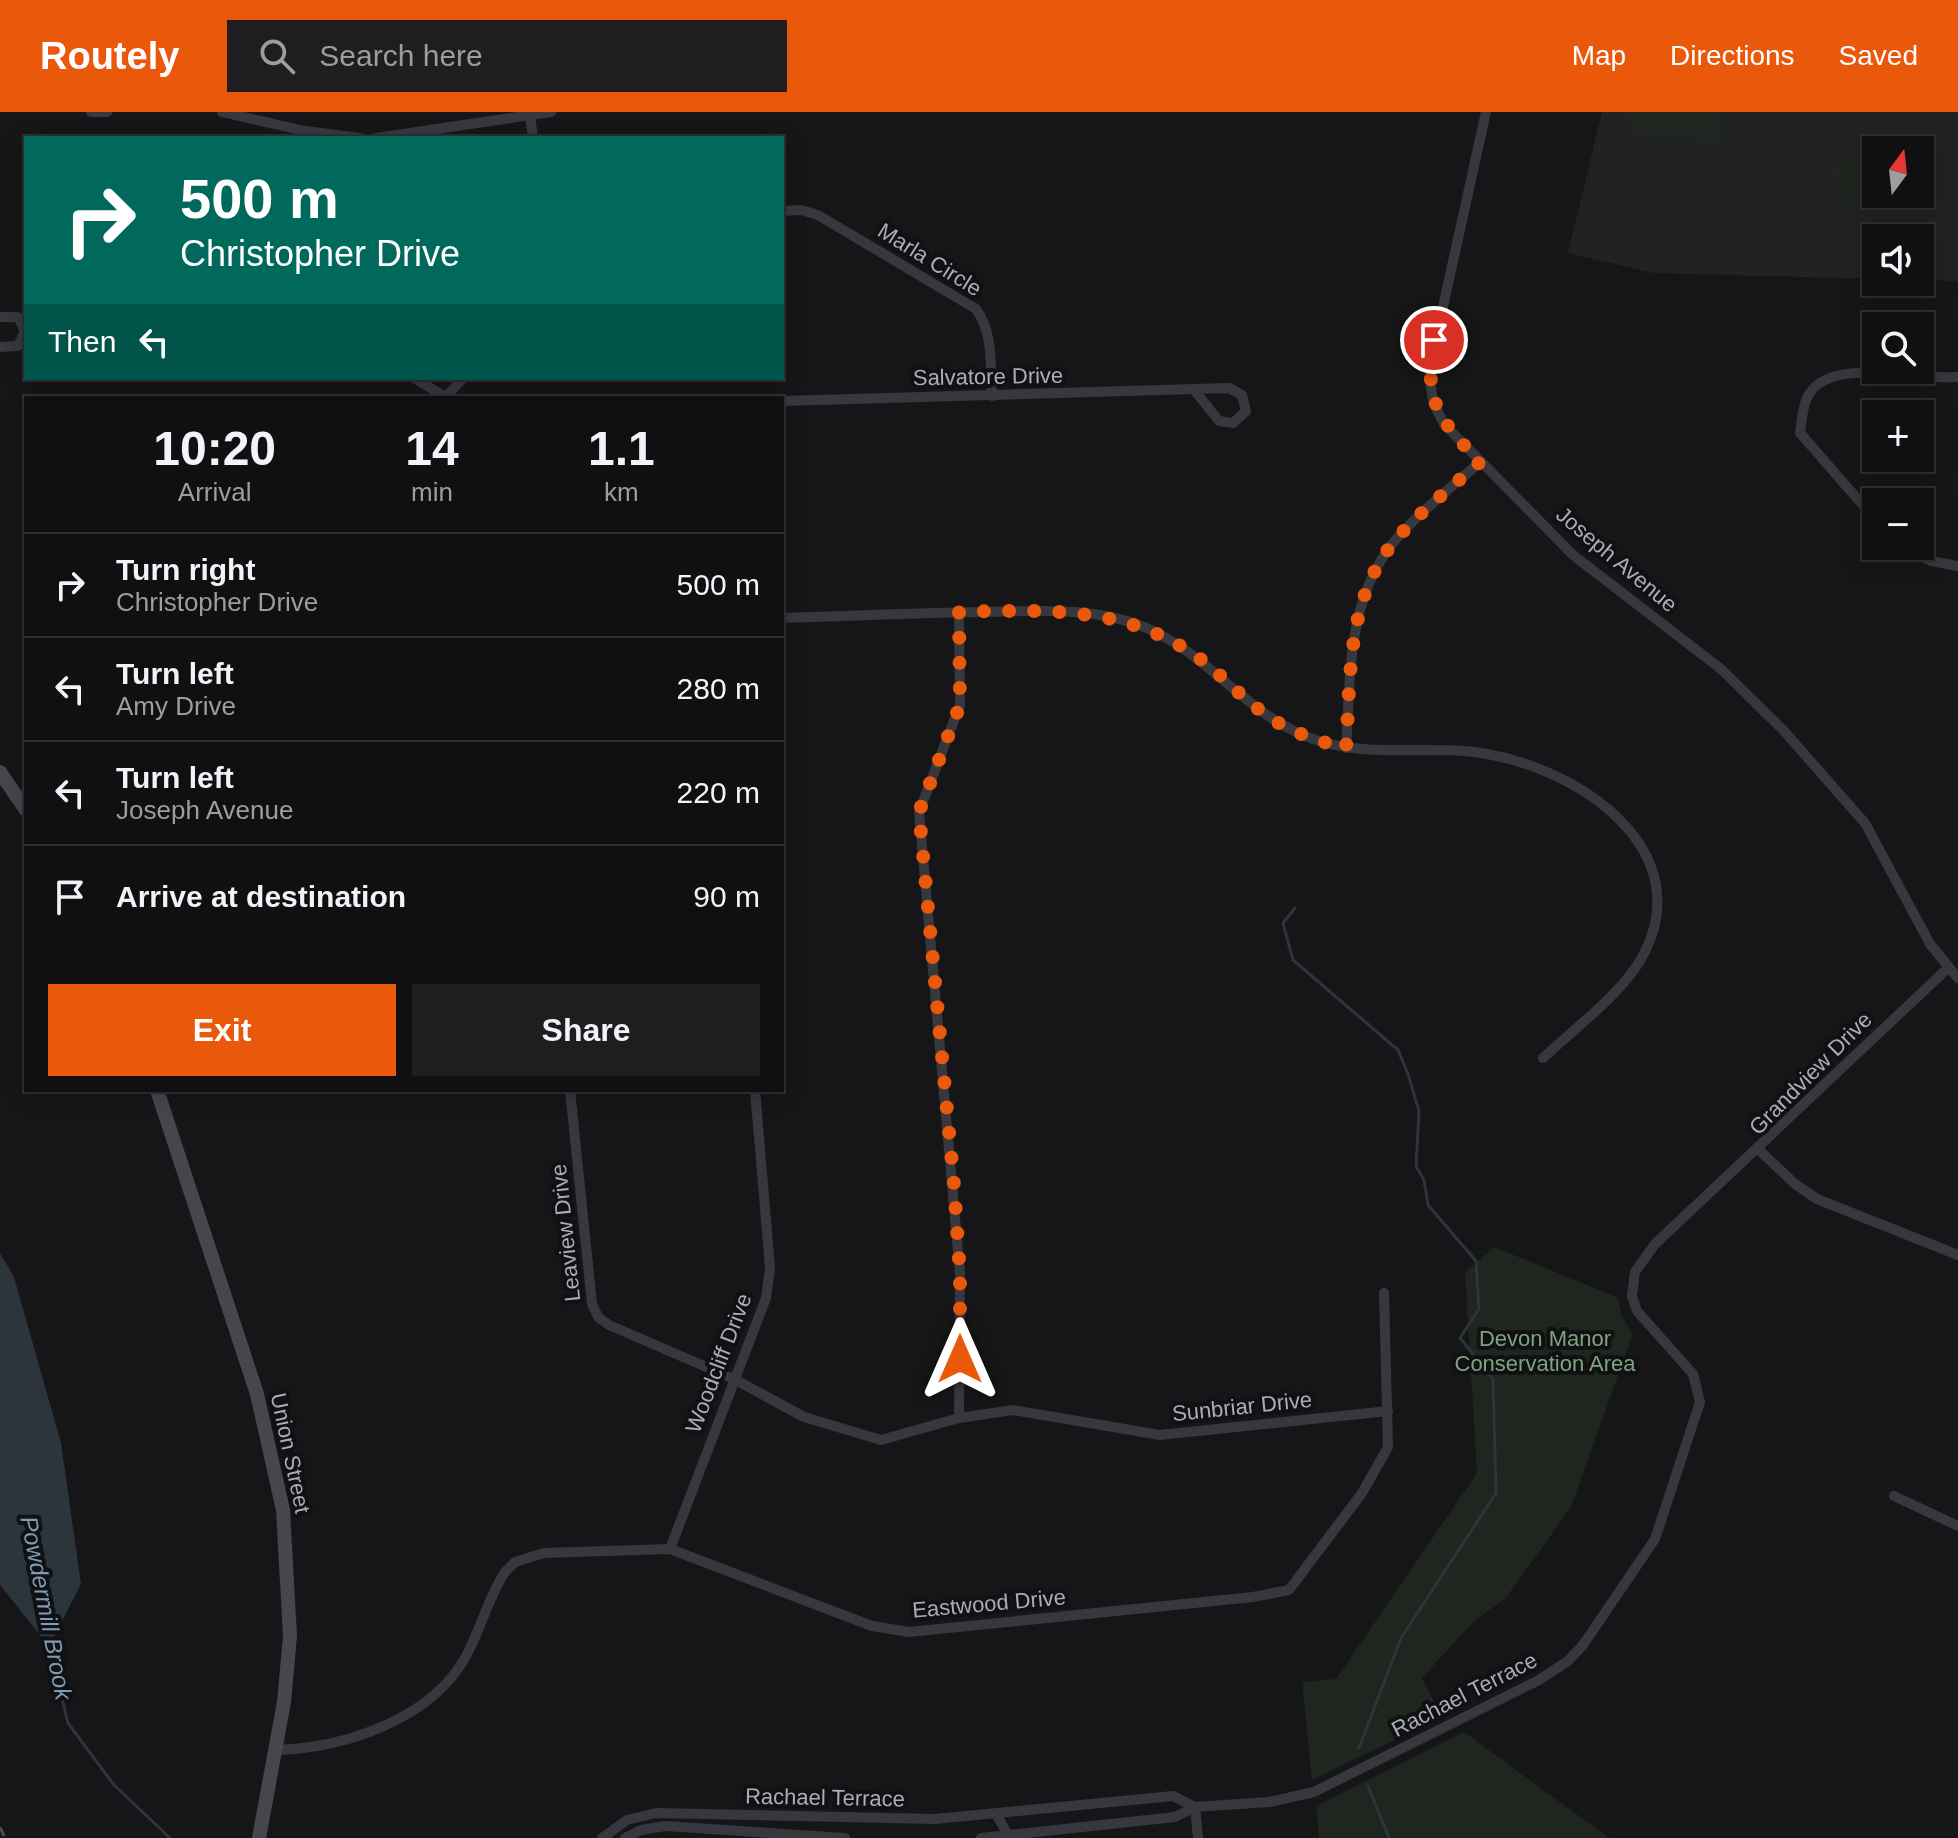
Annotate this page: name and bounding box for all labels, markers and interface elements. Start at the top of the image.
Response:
search box [227,20,787,92]
icon: search [255,34,299,78]
text: Routely [40,35,179,77]
text: Search here [319,39,483,72]
text: Map [1572,40,1626,71]
text: Directions [1670,40,1795,71]
text: Saved [1839,40,1918,71]
north arrow [1862,136,1934,208]
map controls [1862,136,1934,560]
text: 500 m [180,167,339,230]
icon: right [48,168,152,272]
street label: Marla Circle [873,218,986,301]
button: sound [1862,224,1934,296]
text: Christopher Drive [180,233,460,274]
pin [1400,306,1468,374]
button: search [1862,312,1934,384]
icon: arrive [1412,318,1456,362]
icon: left [132,320,176,364]
text: Then [48,325,116,358]
street label: Salvatore Drive [913,363,1063,390]
button: + [1862,400,1934,472]
text: 10:20 [153,422,276,475]
text: 14 [405,422,459,475]
text: 1.1 [588,422,655,475]
text: Arrival [178,477,251,507]
text: min [411,477,453,507]
text: km [604,477,639,507]
button: − [1862,488,1934,560]
street label: Joseph Avenue [1551,502,1682,617]
text: Turn right [116,553,255,586]
icon: right [48,563,92,607]
text: 500 m [677,568,760,601]
text: Christopher Drive [116,587,318,617]
text: Turn left [116,657,234,690]
icon: left [48,667,92,711]
text: 280 m [677,672,760,705]
text: Amy Drive [116,691,236,721]
text: Turn left [116,761,234,794]
icon: left [48,771,92,815]
text: 220 m [677,776,760,809]
text: Joseph Avenue [116,795,293,825]
icon: arrive [48,875,92,919]
text: Arrive at destination [116,880,406,913]
text: 90 m [693,880,760,913]
button: Exit [48,984,396,1076]
button: Share [412,984,760,1076]
street label: Grandview Drive [1744,1007,1877,1140]
street label: Leaview Drive [546,1163,585,1303]
street label: Woodcliff Drive [680,1290,756,1436]
position arrow [918,1317,1002,1401]
park label: Devon Manor Conservation Area [1455,1326,1636,1376]
street label: Sunbriar Drive [1171,1387,1313,1426]
street label: Union Street [266,1391,315,1516]
water label: Powdermill Brook [15,1514,78,1704]
street label: Eastwood Drive [911,1584,1067,1623]
street label: Rachael Terrace [1387,1647,1541,1742]
street label: Rachael Terrace [745,1784,905,1811]

